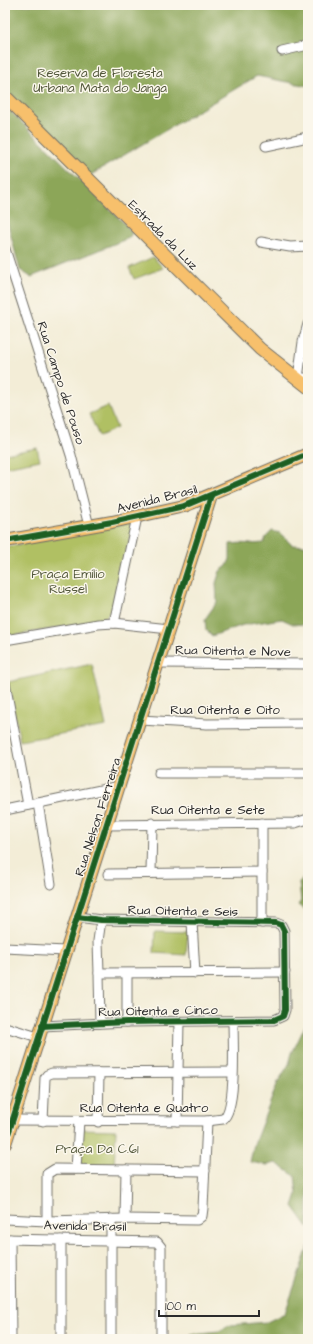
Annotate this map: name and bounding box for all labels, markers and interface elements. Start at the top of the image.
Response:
park label: Reserva de Floresta Urbana Mata do Janga [33,64,167,98]
street label: Estrada da Luz [124,196,202,274]
street label: Rua Campo de Pouso [33,319,90,447]
street label: Avenida Brasil [115,480,199,518]
park label: Praça Emílio Russel [31,565,105,598]
street label: Rua Oitenta e Nove [175,641,291,661]
street label: Rua Oitenta e Oito [170,701,281,719]
street label: Rua Nelson Ferreira [70,755,126,879]
street label: Rua Oitenta e Sete [151,801,265,819]
street label: Rua Oitenta e Seis [128,901,239,921]
street label: Rua Oitenta e Cinco [98,1001,219,1021]
street label: Rua Oitenta e Quatro [80,1099,209,1117]
park label: Praça Da C.61 [55,1140,139,1158]
street label: Avenida Brasil [44,1216,126,1236]
scale bar [159,1292,259,1318]
text: 100 m [165,1298,196,1315]

